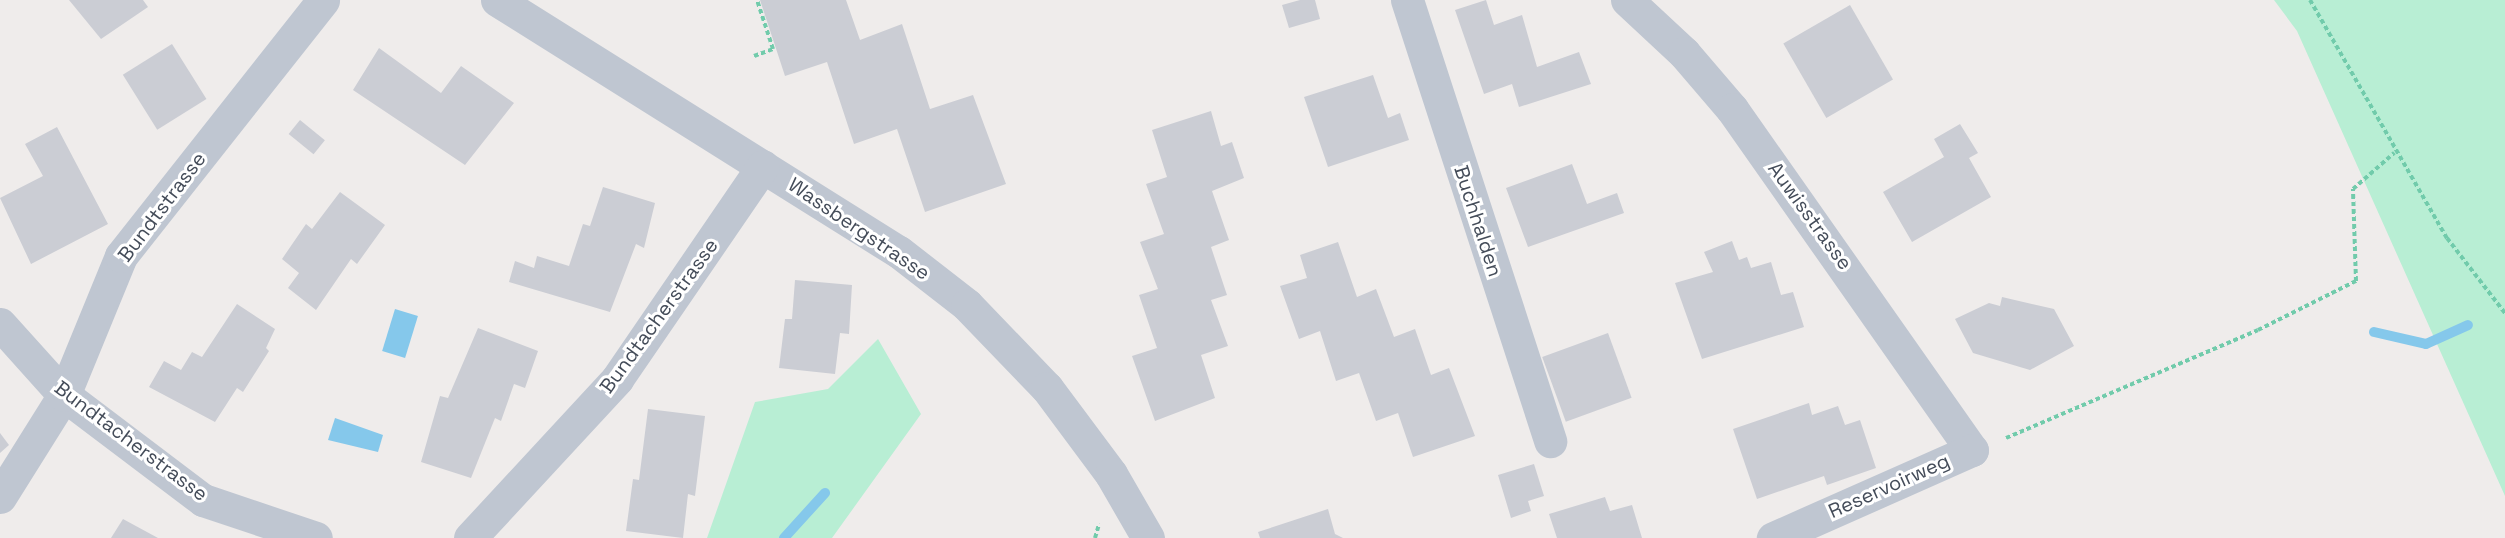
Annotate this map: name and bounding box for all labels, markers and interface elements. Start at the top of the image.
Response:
street label: Bundtstrasse [113,148,211,266]
street label: Auwisstrasse [1763,157,1857,275]
street label: Buchhalden [1449,162,1507,280]
street label: Wassbergstrasse [784,173,934,285]
street label: Bundtacherstrasse [595,234,723,398]
street label: Bundtacherstrasse [50,376,212,506]
street label: Reservoirweg [1825,449,1953,523]

